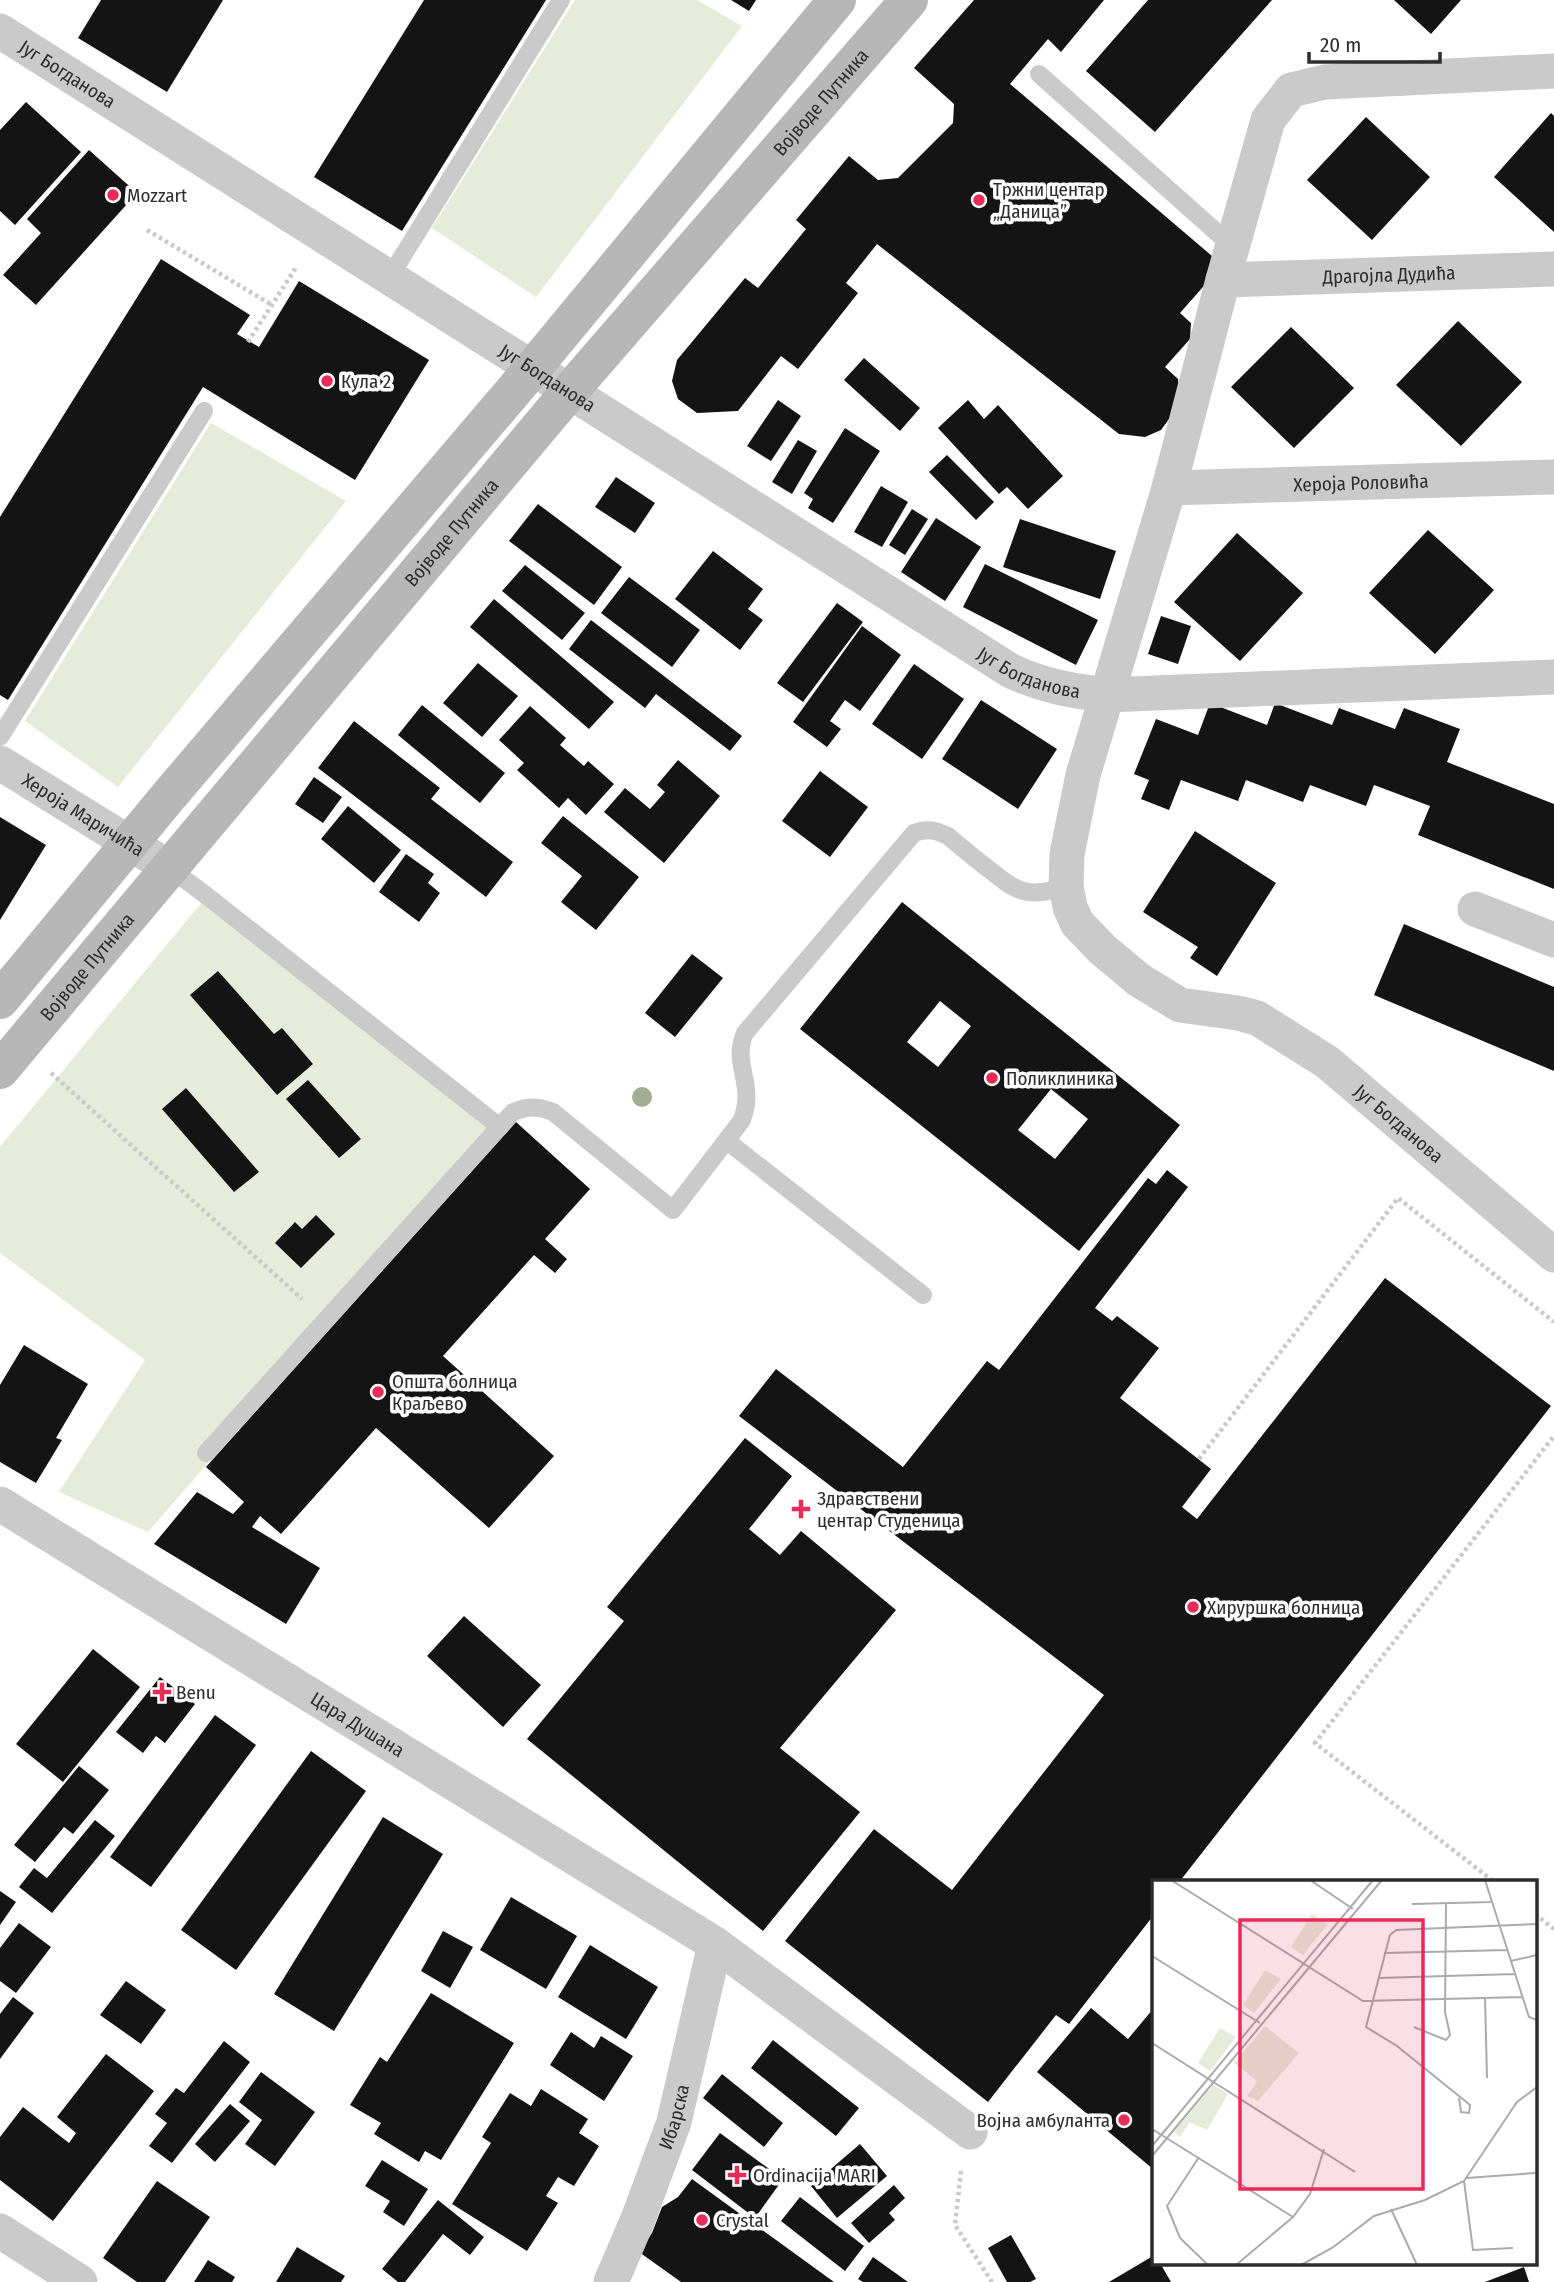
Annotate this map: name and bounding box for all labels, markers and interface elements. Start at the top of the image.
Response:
scale bar [1309,21,1440,65]
text: 20 m [1320,32,1361,58]
street label: Југ Богданова [15,35,120,113]
street label: Војводе Путника [768,44,873,160]
place label: Тржни центар „Даница” [993,178,1105,223]
place label: Mozzart [127,184,188,207]
marker: Mozzart [105,187,121,203]
marker: Тржни центар „Даница” [971,192,987,208]
street label: Драгојла Дудића [1321,261,1456,288]
street label: Југ Богданова [495,339,600,417]
place label: Кула 2 [341,370,391,393]
marker: Кула 2 [319,373,335,389]
street label: Хероја Роловића [1293,469,1429,496]
street label: Војводе Путника [399,474,503,591]
street label: Југ Богданова [973,641,1082,703]
street label: Хероја Маричића [18,768,149,861]
street label: Војводе Путника [35,908,139,1025]
place label: Поликлиника [1006,1067,1114,1090]
marker: Поликлиника [984,1070,1000,1086]
street label: Југ Богданова [1350,1079,1448,1168]
place label: Општа болница Краљево [392,1370,518,1415]
marker: Општа болница Краљево [370,1384,386,1400]
place label: Здравствени центар Студеница [817,1487,961,1532]
marker: Здравствени центар Студеница [791,1499,811,1519]
place label: Хируршка болница [1207,1596,1360,1619]
marker: Хируршка болница [1185,1599,1201,1615]
place label: Benu [176,1681,216,1704]
marker: Benu [154,1684,170,1700]
street label: Цара Душана [307,1687,409,1762]
inset map [1152,1880,1536,2264]
street label: Ибарска [653,2082,694,2153]
place label: Војна амбуланта [976,2109,1110,2132]
marker: Војна амбуланта [1116,2112,1132,2128]
place label: Ordinacija MARI [753,2164,876,2187]
marker: Ordinacija MARI [727,2165,747,2185]
place label: Crystal [716,2209,769,2232]
marker: Crystal [694,2212,710,2228]

